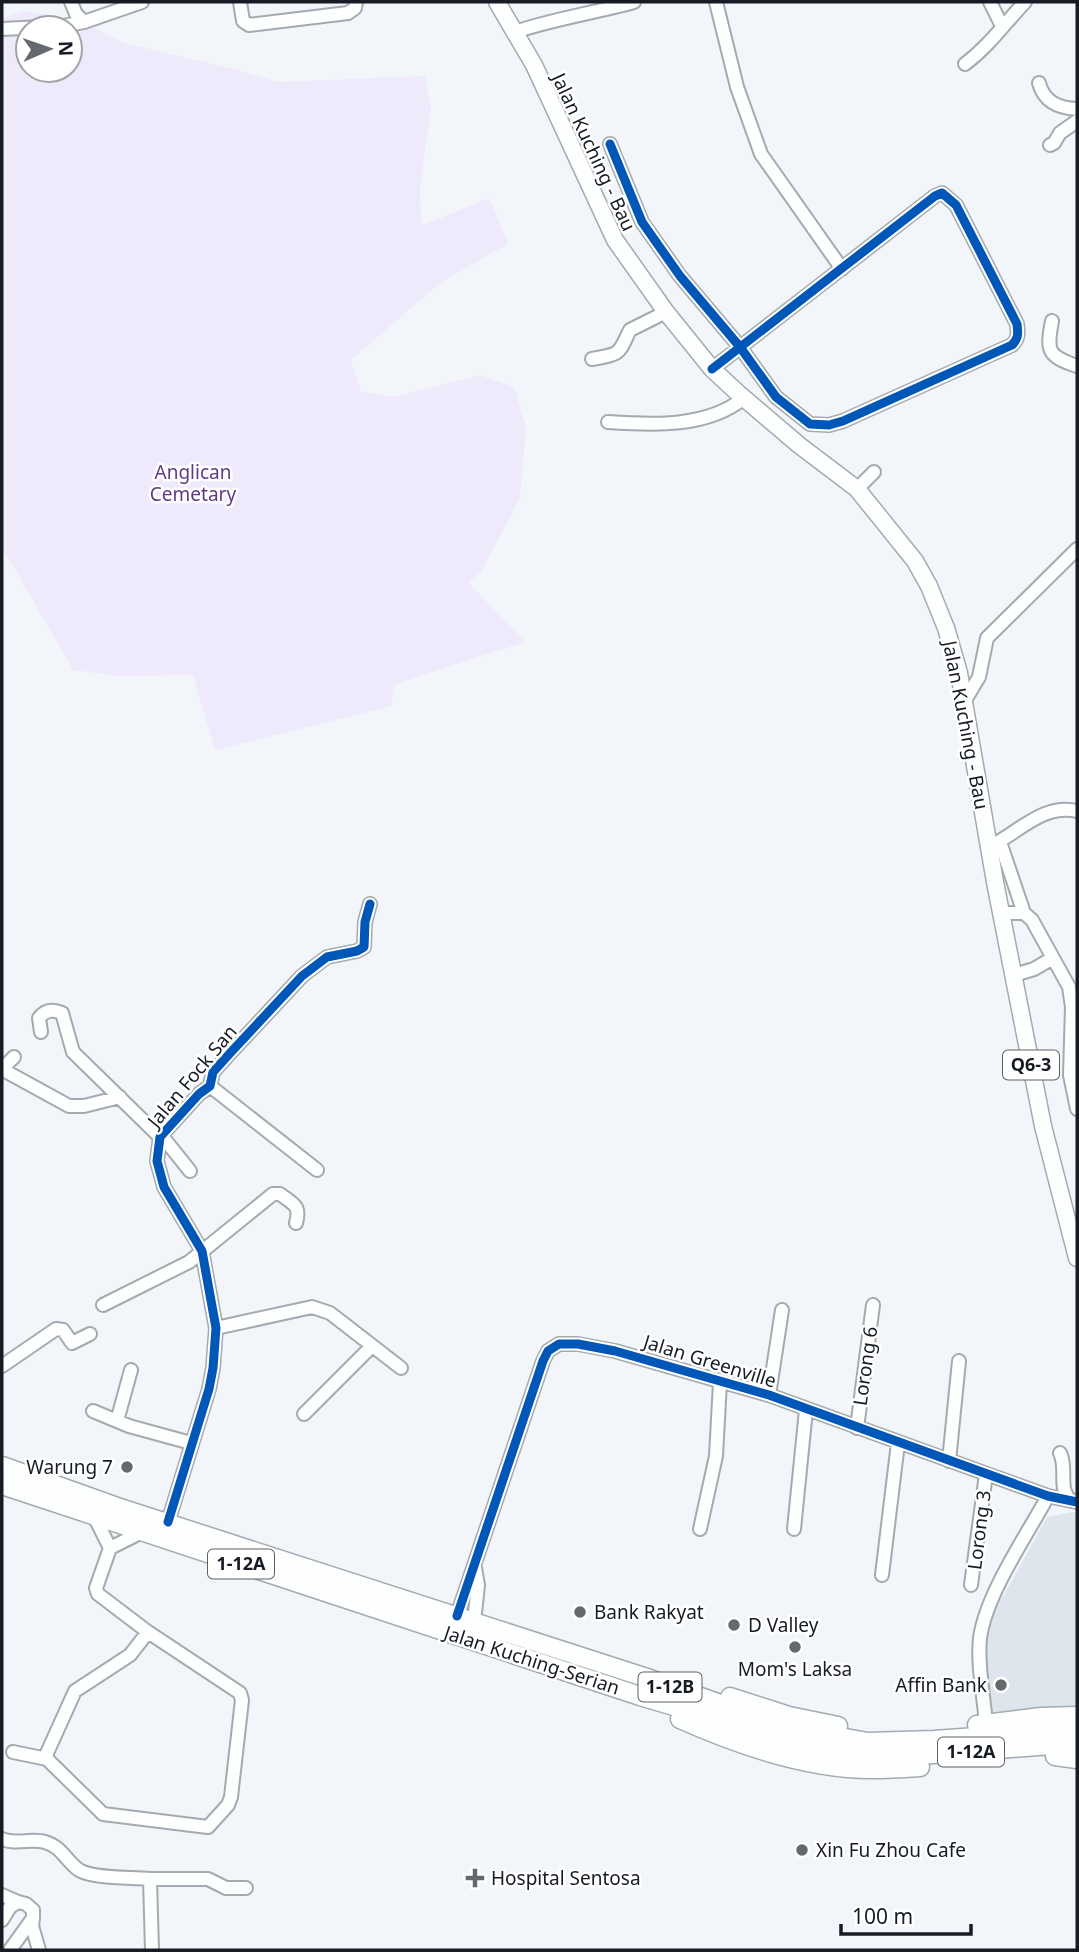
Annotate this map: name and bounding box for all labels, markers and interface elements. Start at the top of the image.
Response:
north arrow [14,14,84,84]
text: N [53,40,79,57]
street label: Jalan Kuching - Bau [545,67,642,235]
park label: Anglican Cemetary [150,459,236,507]
street label: Jalan Kuching - Bau [936,636,995,812]
street label: Jalan Fock San [140,1019,243,1134]
road number: Q6-3 [1003,1050,1059,1080]
street label: Lorong 6 [847,1325,883,1407]
street label: Jalan Greenville [638,1328,780,1394]
place label: Warung 7 [26,1454,113,1480]
marker: Warung 7 [119,1459,135,1475]
street label: Lorong 3 [961,1489,997,1571]
road number: 1-12A [208,1549,274,1578]
place label: Bank Rakyat [594,1599,704,1625]
marker: Bank Rakyat [572,1604,588,1620]
place label: D Valley [748,1612,819,1638]
marker: D Valley [726,1617,742,1633]
street label: Jalan Kuching-Serian [439,1619,623,1701]
marker: Mom's Laksa [787,1639,803,1655]
place label: Mom's Laksa [738,1656,852,1682]
road number: 1-12B [638,1672,702,1702]
place label: Affin Bank [895,1672,987,1698]
marker: Affin Bank [993,1677,1009,1693]
road number: 1-12A [938,1737,1004,1766]
place label: Xin Fu Zhou Cafe [816,1837,966,1863]
marker: Xin Fu Zhou Cafe [794,1842,810,1858]
place label: Hospital Sentosa [491,1865,641,1891]
marker: Hospital Sentosa [465,1868,485,1888]
scale bar [841,1892,970,1936]
text: 100 m [852,1902,913,1930]

